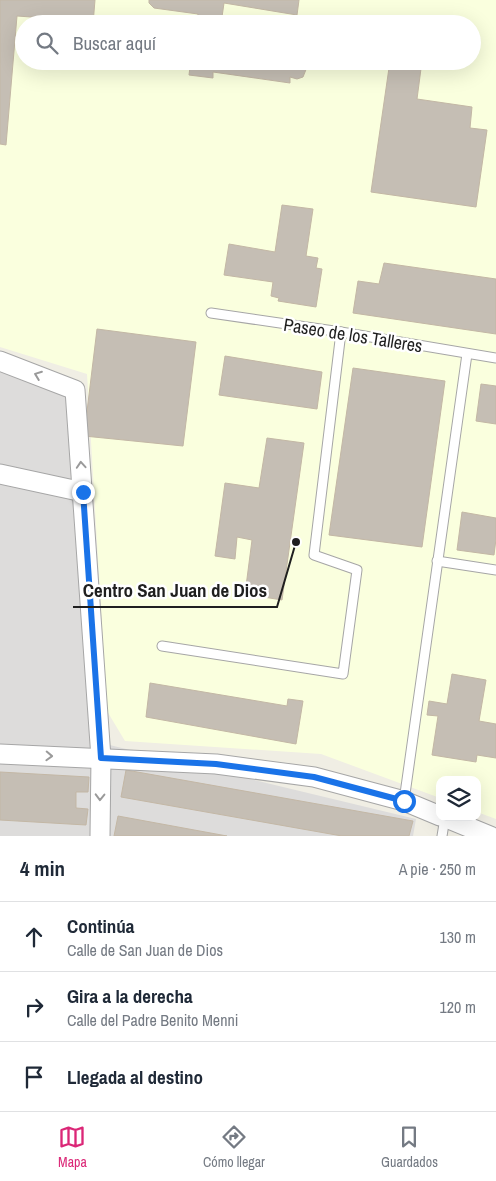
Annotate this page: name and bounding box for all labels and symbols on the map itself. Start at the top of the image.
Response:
street label: Paseo de los Talleres [282,312,424,358]
one-way arrow [34,371,43,381]
one-way arrow [75,461,86,469]
route end [72,481,95,504]
callout: Centro San Juan de Dios [73,573,277,607]
text: Centro San Juan de Dios [83,577,267,603]
one-way arrow [45,751,53,761]
route start [393,790,416,813]
one-way arrow [95,793,106,801]

